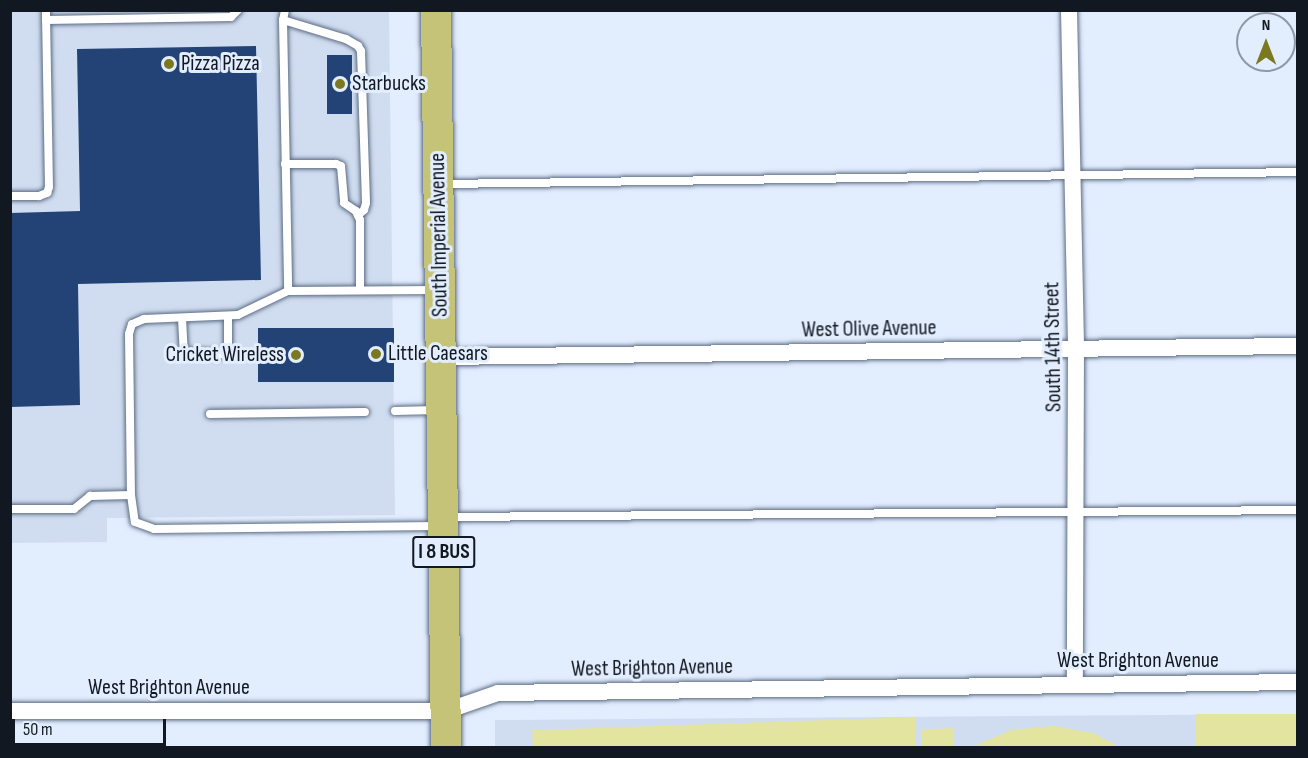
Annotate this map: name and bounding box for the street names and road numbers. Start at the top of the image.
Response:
street label: South Imperial Avenue [424,153,454,317]
street label: South 14th Street [1039,282,1067,412]
street label: West Olive Avenue [801,315,937,343]
road number: I 8 BUS [411,534,477,570]
street label: West Brighton Avenue [1057,648,1219,674]
street label: West Brighton Avenue [571,653,733,683]
street label: West Brighton Avenue [88,675,250,701]

